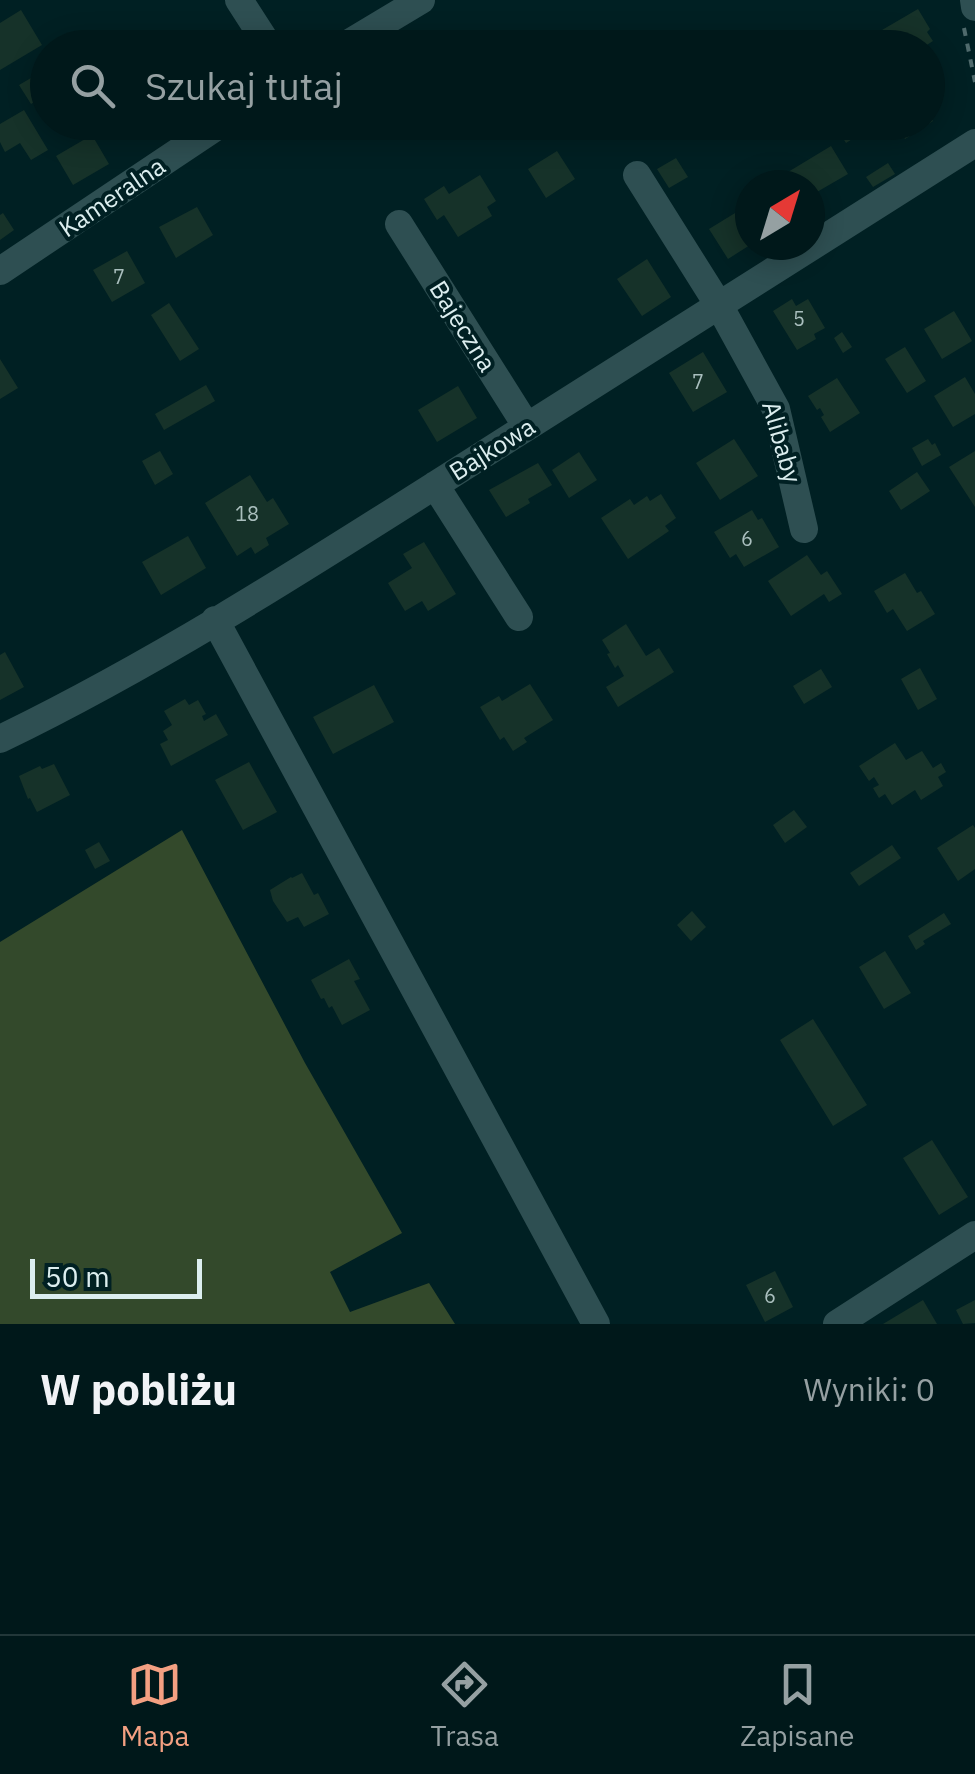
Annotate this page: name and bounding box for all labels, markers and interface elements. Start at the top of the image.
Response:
search box [30,30,945,140]
icon: search [65,58,120,113]
text: Szukaj tutaj [145,61,343,110]
street label: Kameralna [52,149,171,244]
north arrow [735,170,825,260]
house number: 7 [113,263,125,290]
street label: Bajeczna [423,274,504,377]
house number: 5 [793,305,805,332]
house number: 7 [692,368,704,395]
street label: Alibaby [755,397,810,487]
street label: Bajkowa [443,409,541,488]
house number: 18 [235,500,259,527]
house number: 6 [741,525,753,552]
scale bar [30,1254,202,1298]
text: 50 m [45,1258,110,1295]
house number: 6 [764,1282,776,1309]
text: W pobliżu [40,1362,237,1417]
text: Wyniki: 0 [803,1368,935,1410]
tab: Mapa [121,1657,189,1754]
tab: Trasa [431,1657,499,1754]
tab: Zapisane [740,1657,854,1754]

